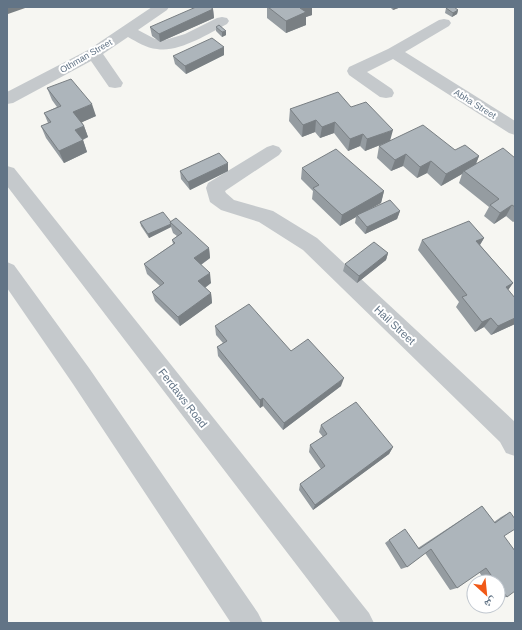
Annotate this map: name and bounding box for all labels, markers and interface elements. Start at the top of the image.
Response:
street label: Othman Street [58,37,114,75]
street label: Abha Street [452,87,498,121]
street label: Hail Street [372,303,418,347]
street label: Ferdaws Road [156,366,210,430]
north arrow [466,574,506,614]
text: ش [481,593,498,611]

